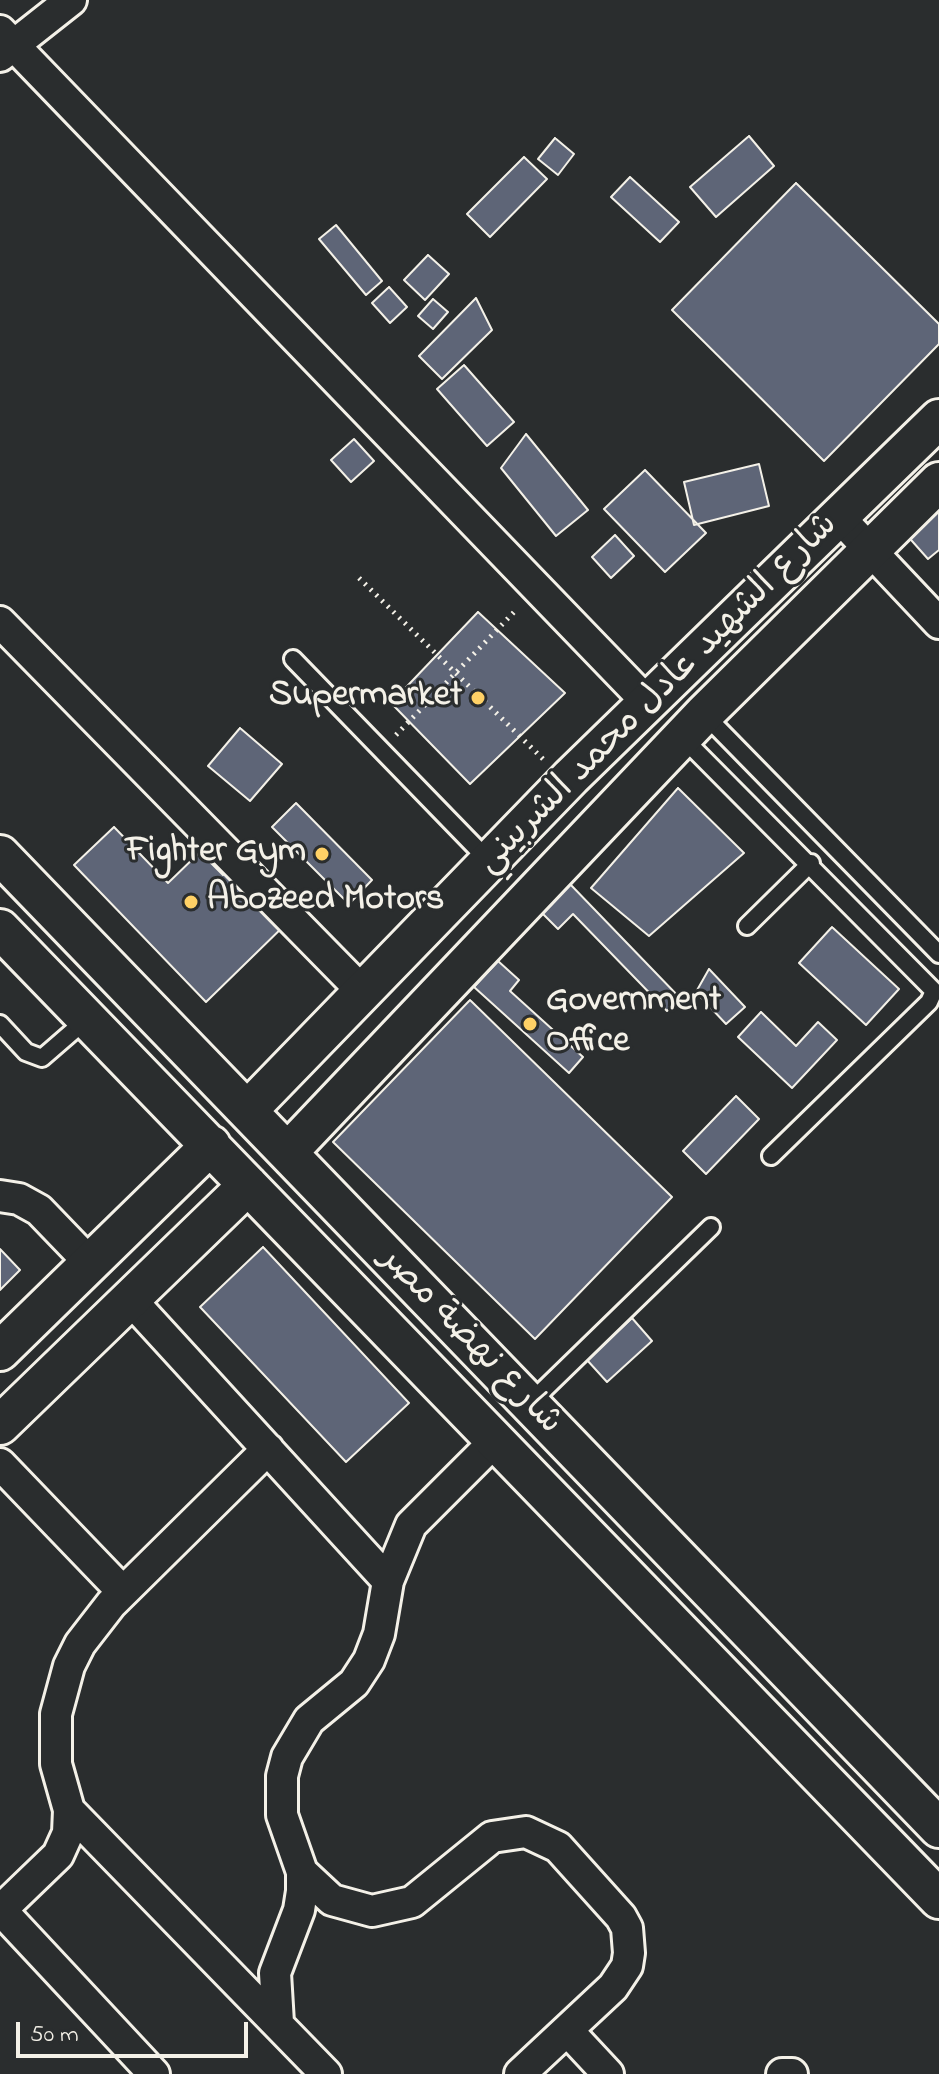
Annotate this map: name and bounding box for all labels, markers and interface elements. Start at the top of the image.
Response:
street label: شارع الشهيد عادل محمد الشربيني [469,505,849,885]
place label: Supermarket [269,676,462,720]
marker: Supermarket [469,689,487,707]
place label: Fighter Gym [125,832,306,876]
marker: Fighter Gym [313,845,331,863]
place label: Abozeed Motors [207,880,444,924]
marker: Abozeed Motors [182,893,200,911]
place label: Government Office [546,981,721,1066]
marker: Government Office [521,1015,539,1033]
street label: شارع نهضة مصر [368,1239,570,1445]
scale bar [20,2006,252,2056]
text: 50 m [30,2018,79,2053]

